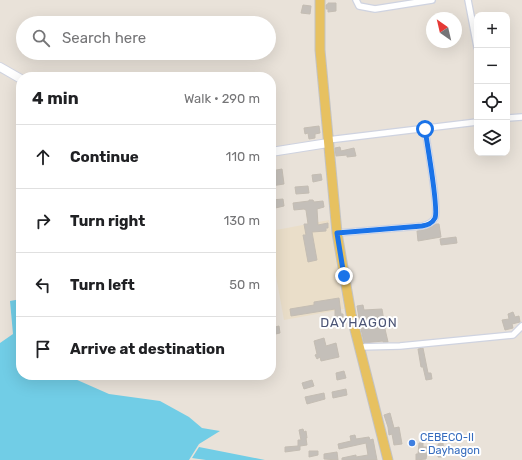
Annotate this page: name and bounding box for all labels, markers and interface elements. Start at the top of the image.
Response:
north arrow [426,12,462,48]
map controls [474,12,510,156]
button: + [474,12,510,48]
search box [16,16,276,60]
icon: search [30,27,52,49]
text: Search here [62,29,146,47]
button: − [474,48,510,84]
button: locate [474,84,510,120]
text: 4 min [32,88,79,108]
text: Walk · 290 m [184,91,260,106]
route start [416,120,434,138]
button: layers [474,120,510,156]
icon: ahead [32,146,54,168]
text: Continue [70,148,139,166]
text: 110 m [226,149,260,164]
icon: right [32,210,54,232]
text: Turn right [70,212,145,230]
text: 130 m [224,213,260,228]
route end [335,267,353,285]
icon: left [32,274,54,296]
text: Turn left [70,276,135,294]
text: 50 m [229,277,260,292]
district label: DAYHAGON [320,315,398,330]
icon: arrive [32,338,54,360]
text: Arrive at destination [70,340,225,358]
place label: CEBECO-II - Dayhagon [420,431,480,457]
marker: CEBECO-II - Dayhagon [407,438,417,448]

